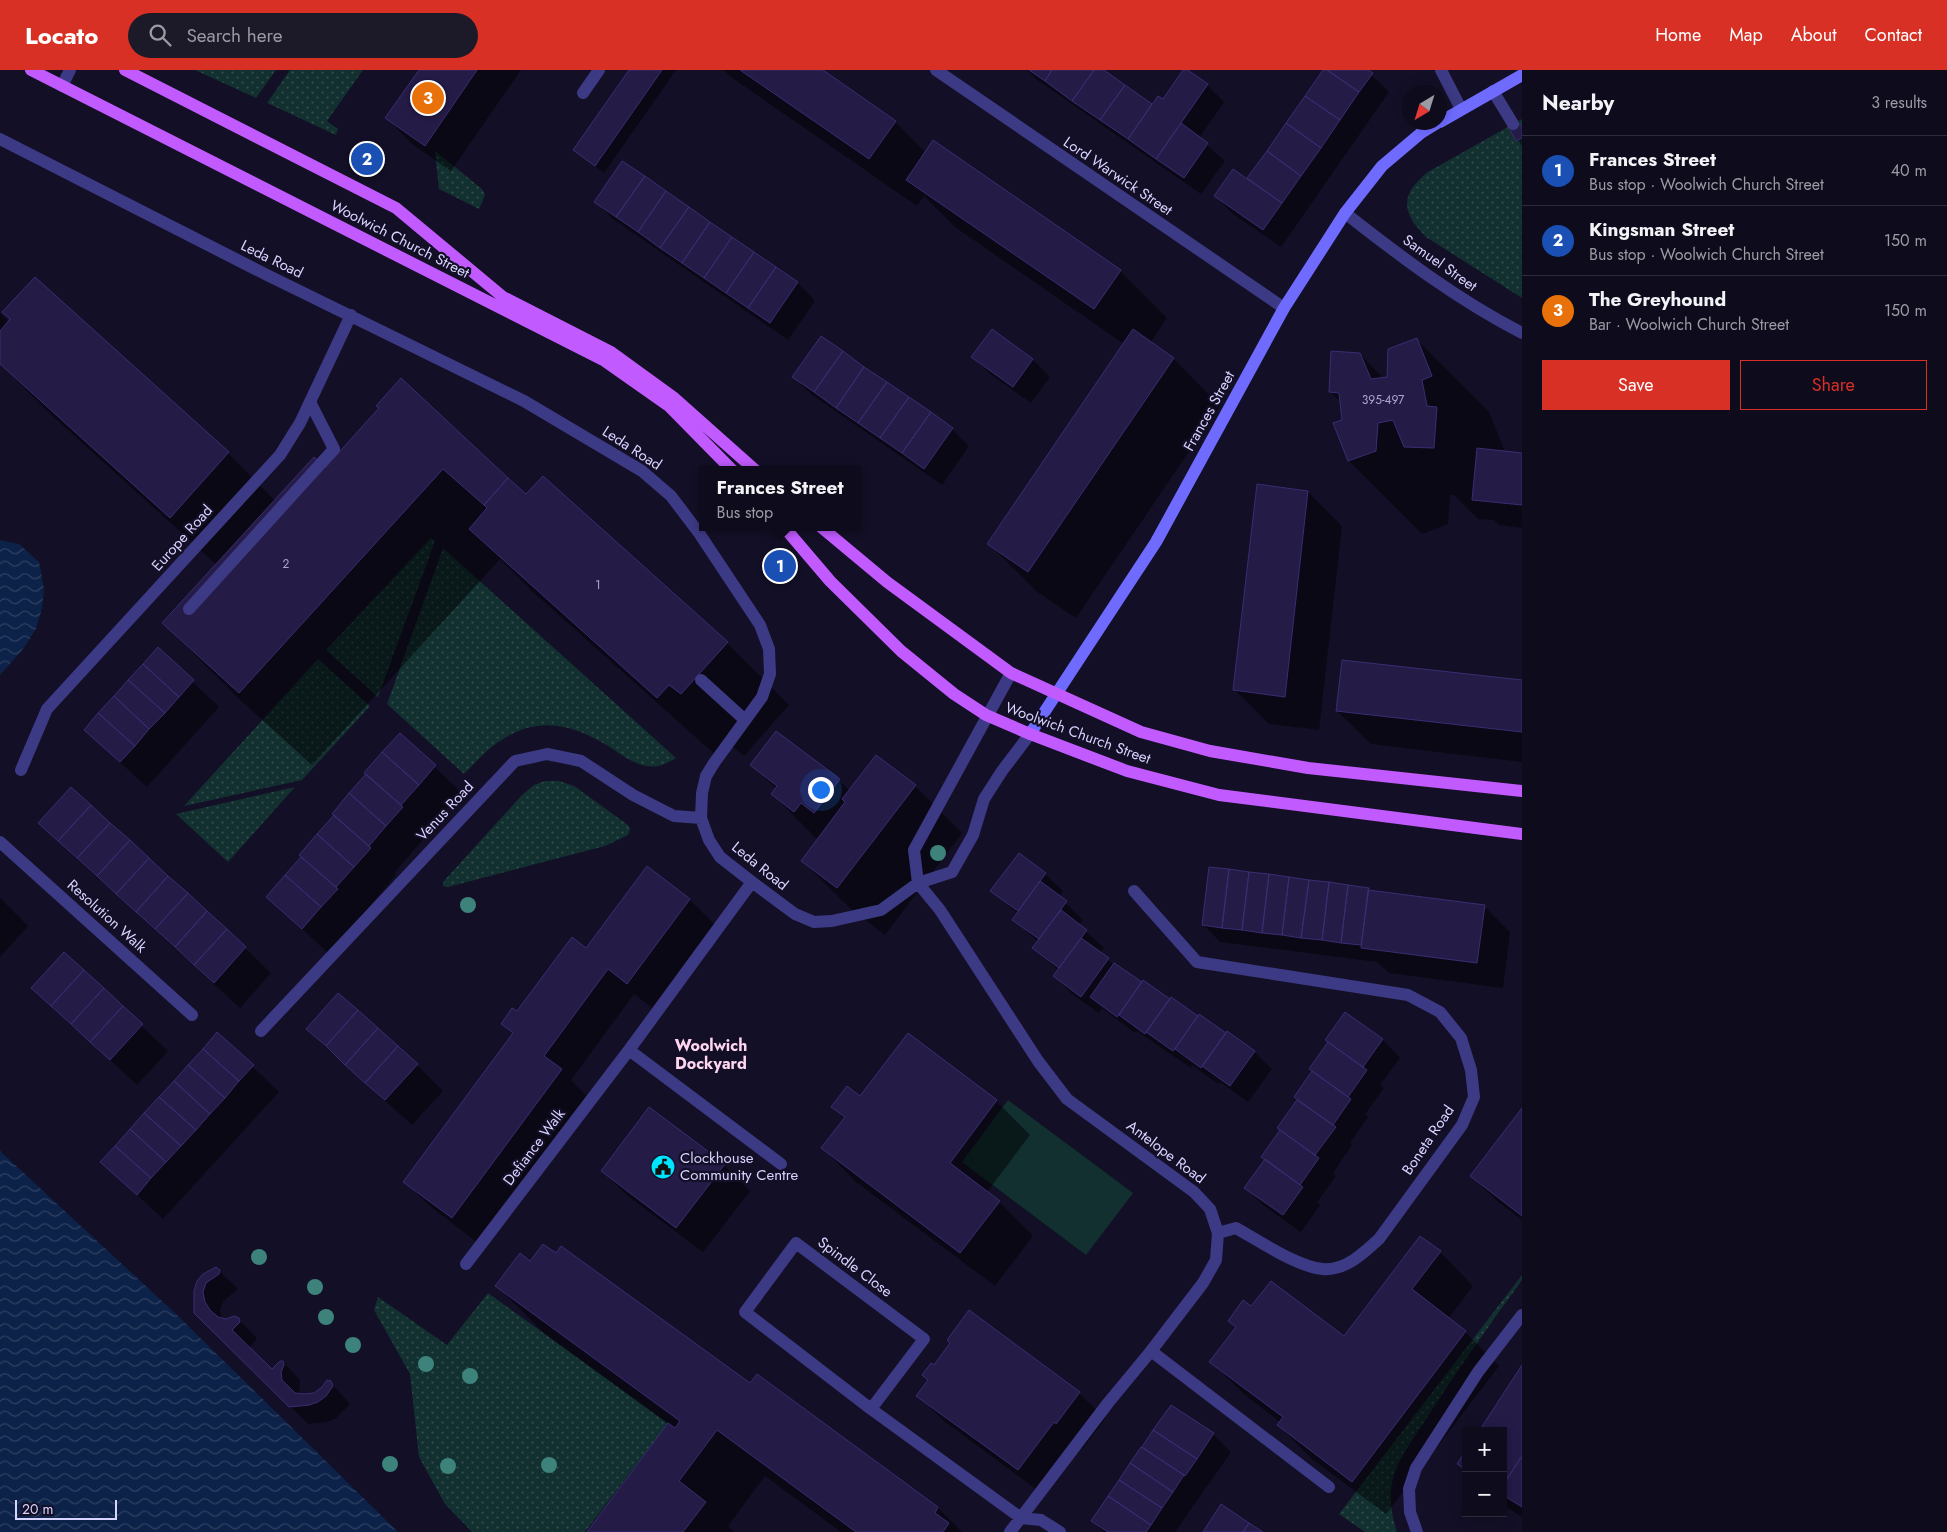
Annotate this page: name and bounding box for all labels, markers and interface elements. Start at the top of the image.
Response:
search box [128,13,478,58]
text: Locato [25,18,98,53]
icon: search [146,21,174,49]
text: Search here [186,22,283,49]
text: Home [1655,22,1701,48]
text: Map [1729,22,1763,48]
text: About [1791,22,1836,48]
text: Contact [1864,22,1922,48]
pin: 3 [412,79,444,117]
north arrow [1402,85,1447,130]
text: Nearby [1542,88,1614,118]
text: 3 results [1871,91,1927,114]
street label: Lord Warwick Street [1059,131,1177,221]
pin: 2 [351,140,383,178]
text: Frances Street [1589,146,1716,173]
text: 1 [1554,159,1562,182]
text: 40 m [1891,159,1927,182]
text: Bus stop · Woolwich Church Street [1589,173,1824,196]
street label: Woolwich Church Street [327,194,474,284]
text: Kingsman Street [1589,216,1734,243]
street label: Samuel Street [1398,229,1482,297]
text: 2 [1553,229,1563,252]
text: 150 m [1884,229,1927,252]
street label: Leda Road [237,234,307,284]
text: Bus stop · Woolwich Church Street [1589,243,1824,266]
text: The Greyhound [1589,286,1726,313]
text: 3 [1553,299,1563,322]
text: 150 m [1884,299,1927,322]
text: Bar · Woolwich Church Street [1589,313,1789,336]
button: Save [1542,360,1730,410]
button: Share [1740,360,1927,410]
street label: Frances Street [1178,367,1240,455]
house number: 395-497 [1362,391,1405,409]
street label: Leda Road [598,420,666,476]
popup [699,466,861,531]
text: Frances Street [717,474,844,501]
street label: Europe Road [146,500,218,576]
text: Bus stop [717,501,773,524]
pin: 1 [764,547,796,585]
house number: 2 [283,555,290,573]
house number: 1 [595,576,601,594]
street label: Woolwich Church Street [1002,696,1154,770]
street label: Venus Road [411,776,479,846]
your location [808,777,834,803]
street label: Leda Road [727,836,793,896]
street label: Resolution Walk [62,874,152,958]
district label: Woolwich Dockyard [675,1034,747,1075]
street label: Boneta Road [1397,1101,1459,1179]
street label: Defiance Walk [498,1104,570,1190]
street label: Antelope Road [1122,1115,1210,1189]
place label: Clockhouse Community Centre [680,1147,799,1186]
public building icon: Clockhouse Community Centre [650,1154,676,1180]
street label: Spindle Close [813,1232,897,1303]
map controls [1462,1427,1507,1517]
button: + [1462,1427,1507,1472]
button: − [1462,1472,1507,1517]
scale bar [15,1497,118,1520]
text: 20 m [22,1499,54,1519]

